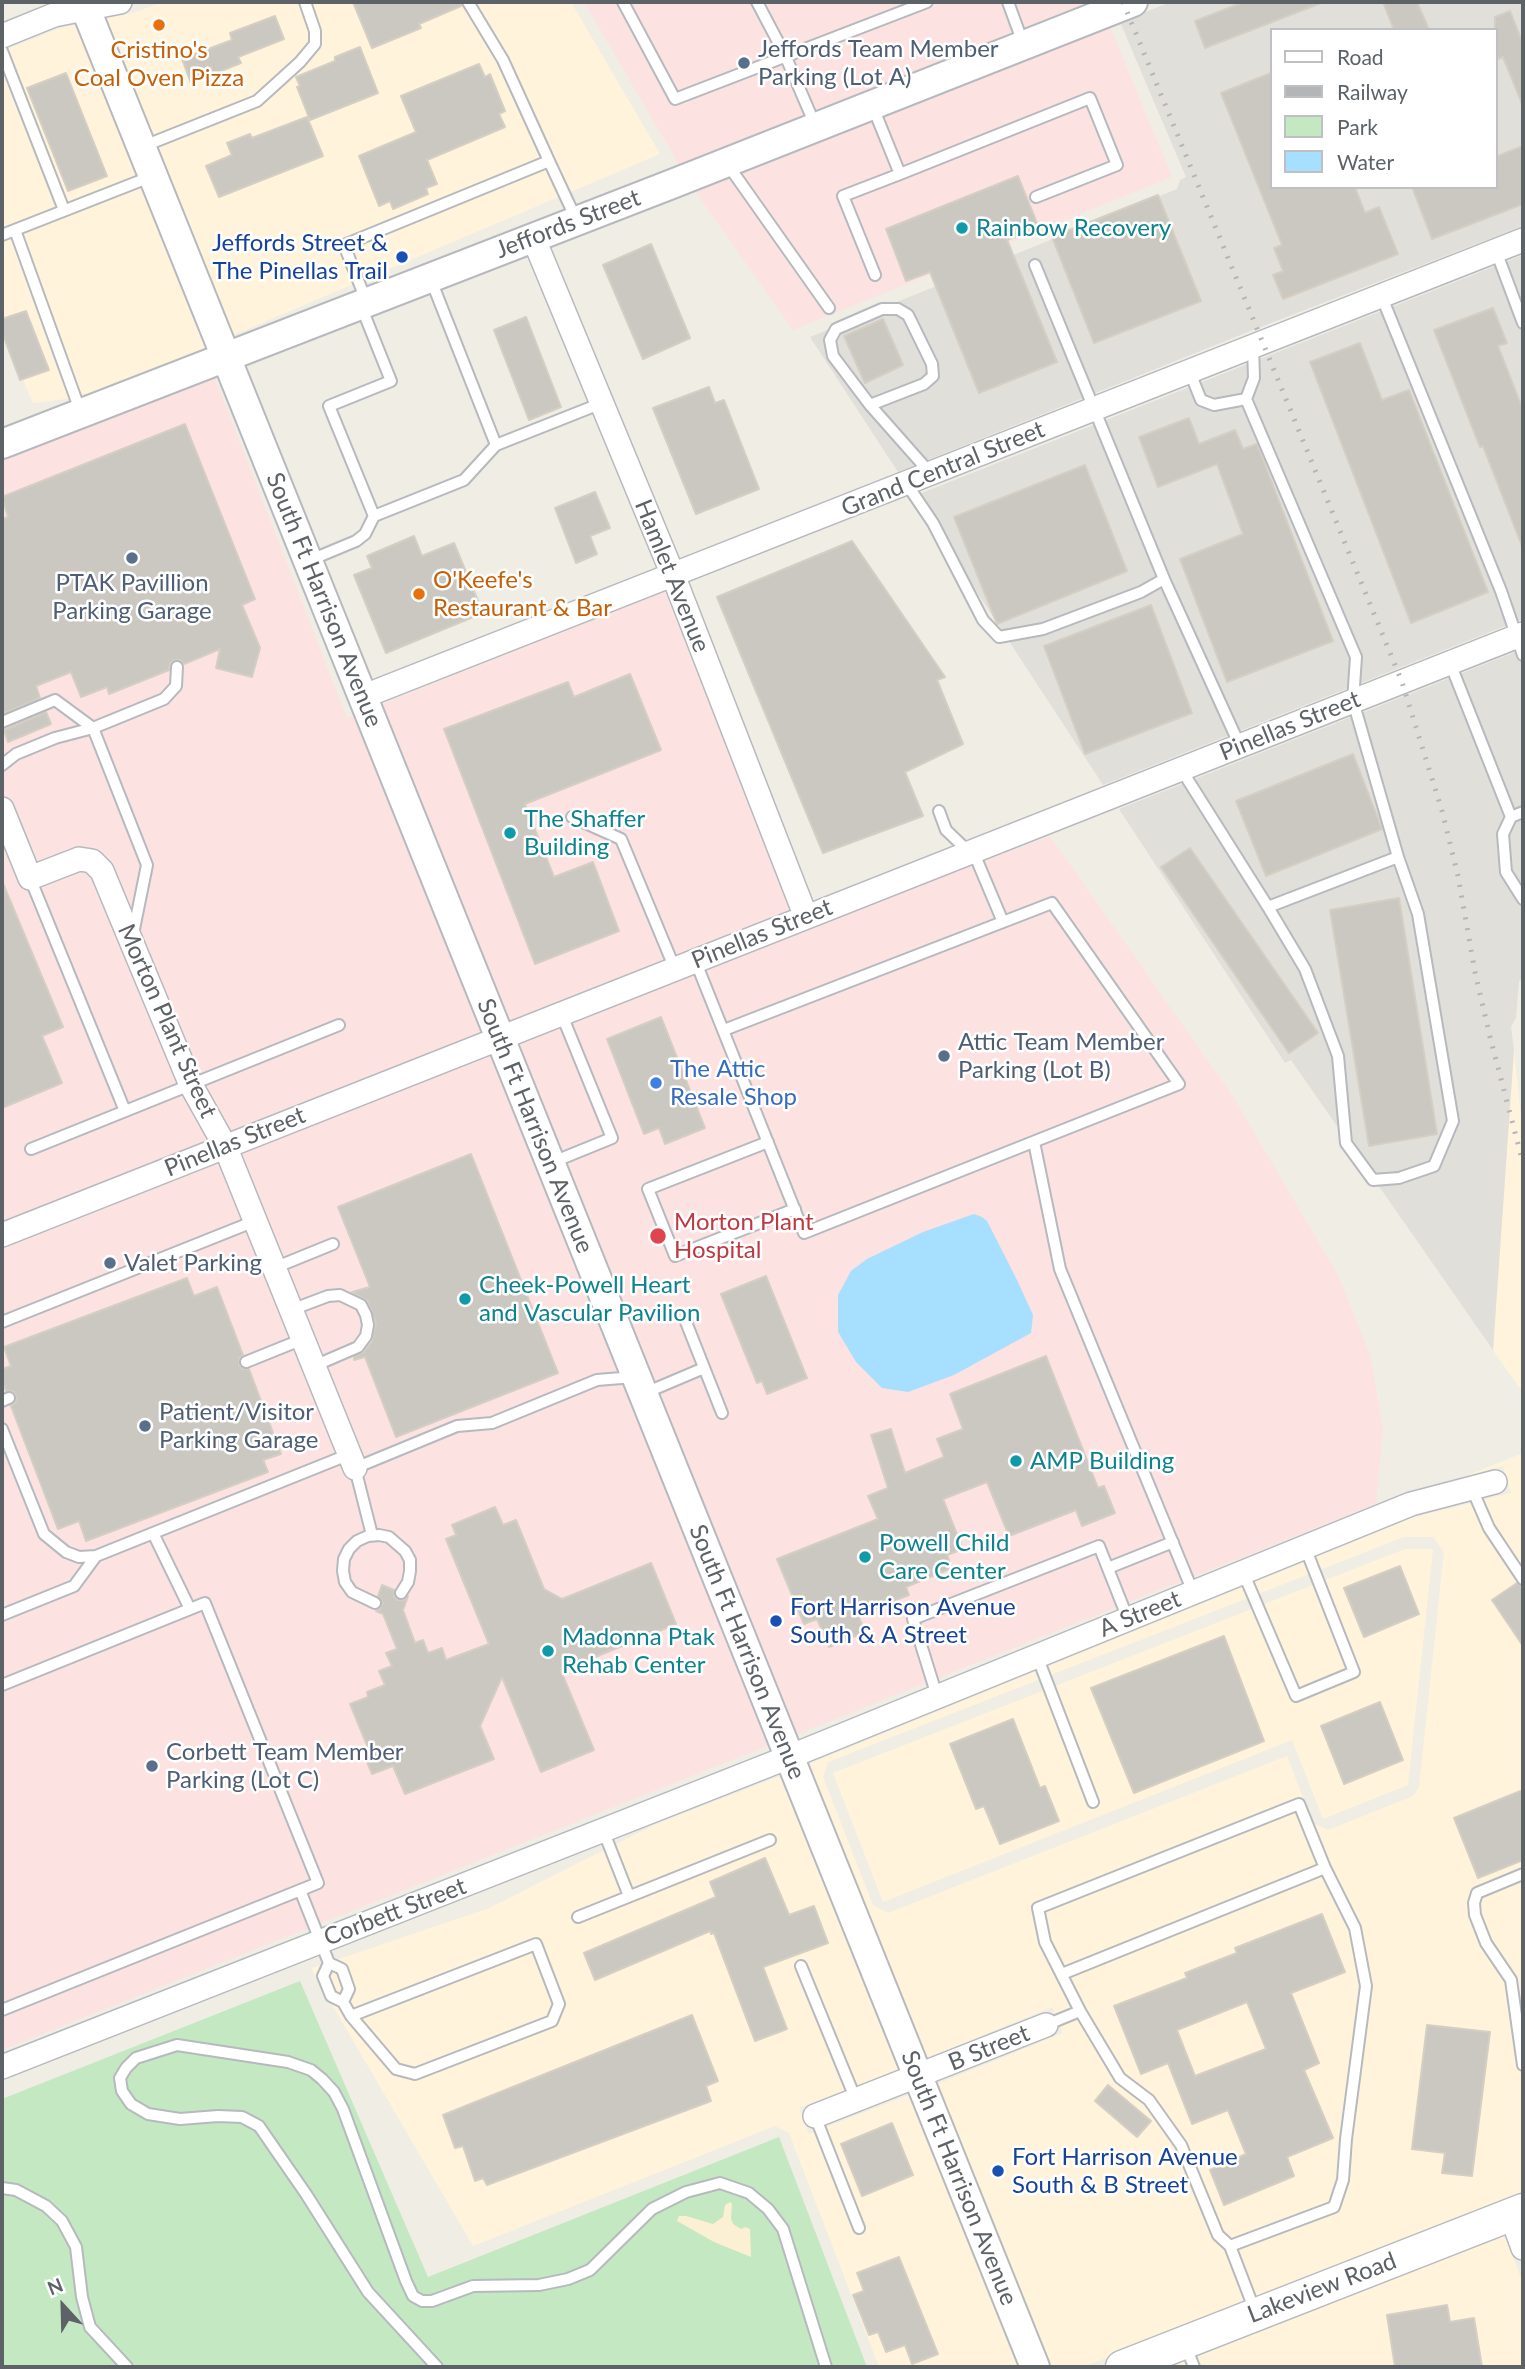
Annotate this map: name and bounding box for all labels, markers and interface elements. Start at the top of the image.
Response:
marker: Cristino's Coal Oven Pizza [151,17,167,33]
legend [1270,28,1497,189]
place label: Jeffords Team Member Parking (Lot A) [758,35,999,91]
place label: Cristino's Coal Oven Pizza [74,36,244,92]
text: Road [1337,44,1384,69]
marker: Jeffords Team Member Parking (Lot A) [736,55,752,71]
text: Railway [1337,79,1408,104]
text: Park [1337,114,1378,139]
text: Water [1337,149,1394,174]
street label: Jeffords Street [491,183,645,265]
place label: Rainbow Recovery [976,214,1171,242]
marker: Rainbow Recovery [954,220,970,236]
place label: Jeffords Street & The Pinellas Trail [212,229,388,285]
marker: Jeffords Street & The Pinellas Trail [394,249,410,265]
street label: Grand Central Street [837,415,1049,523]
street label: South Ft Harrison Avenue [260,469,388,731]
street label: Hamlet Avenue [628,495,716,657]
marker: PTAK Pavillion Parking Garage [124,550,140,566]
place label: O'Keefe's Restaurant & Bar [433,566,612,622]
place label: PTAK Pavillion Parking Garage [52,569,212,625]
marker: O'Keefe's Restaurant & Bar [411,586,427,602]
street label: Pinellas Street [1215,685,1365,767]
place label: The Shaffer Building [524,805,645,861]
marker: The Shaffer Building [502,825,518,841]
street label: Pinellas Street [687,893,837,975]
street label: Morton Plant Street [111,920,223,1122]
street label: South Ft Harrison Avenue [471,995,599,1257]
place label: Attic Team Member Parking (Lot B) [958,1028,1164,1084]
marker: Attic Team Member Parking (Lot B) [936,1048,952,1064]
place label: The Attic Resale Shop [670,1055,797,1111]
marker: The Attic Resale Shop [648,1075,664,1091]
street label: Pinellas Street [160,1101,310,1183]
place label: Morton Plant Hospital [674,1208,814,1264]
marker: Morton Plant Hospital [648,1226,668,1246]
place label: Valet Parking [124,1249,262,1277]
marker: Valet Parking [102,1255,118,1271]
place label: Cheek-Powell Heart and Vascular Pavilion [479,1271,700,1327]
marker: Cheek-Powell Heart and Vascular Pavilion [457,1291,473,1307]
place label: Patient/Visitor Parking Garage [159,1398,318,1454]
marker: Patient/Visitor Parking Garage [137,1418,153,1434]
place label: AMP Building [1030,1447,1174,1475]
marker: AMP Building [1008,1453,1024,1469]
street label: South Ft Harrison Avenue [683,1521,811,1783]
place label: Powell Child Care Center [879,1529,1009,1585]
marker: Powell Child Care Center [857,1549,873,1565]
street label: A Street [1095,1585,1185,1643]
place label: Fort Harrison Avenue South & A Street [790,1593,1016,1649]
marker: Fort Harrison Avenue South & A Street [768,1613,784,1629]
place label: Madonna Ptak Rehab Center [562,1623,715,1679]
marker: Madonna Ptak Rehab Center [540,1643,556,1659]
place label: Corbett Team Member Parking (Lot C) [166,1738,404,1794]
marker: Corbett Team Member Parking (Lot C) [144,1758,160,1774]
street label: Corbett Street [320,1872,470,1952]
street label: B Street [944,2019,1034,2077]
street label: South Ft Harrison Avenue [895,2047,1023,2309]
place label: Fort Harrison Avenue South & B Street [1012,2143,1238,2199]
marker: Fort Harrison Avenue South & B Street [990,2163,1006,2179]
street label: Lakeview Road [1244,2246,1400,2330]
north arrow [28,2271,98,2341]
text: N [44,2273,66,2299]

